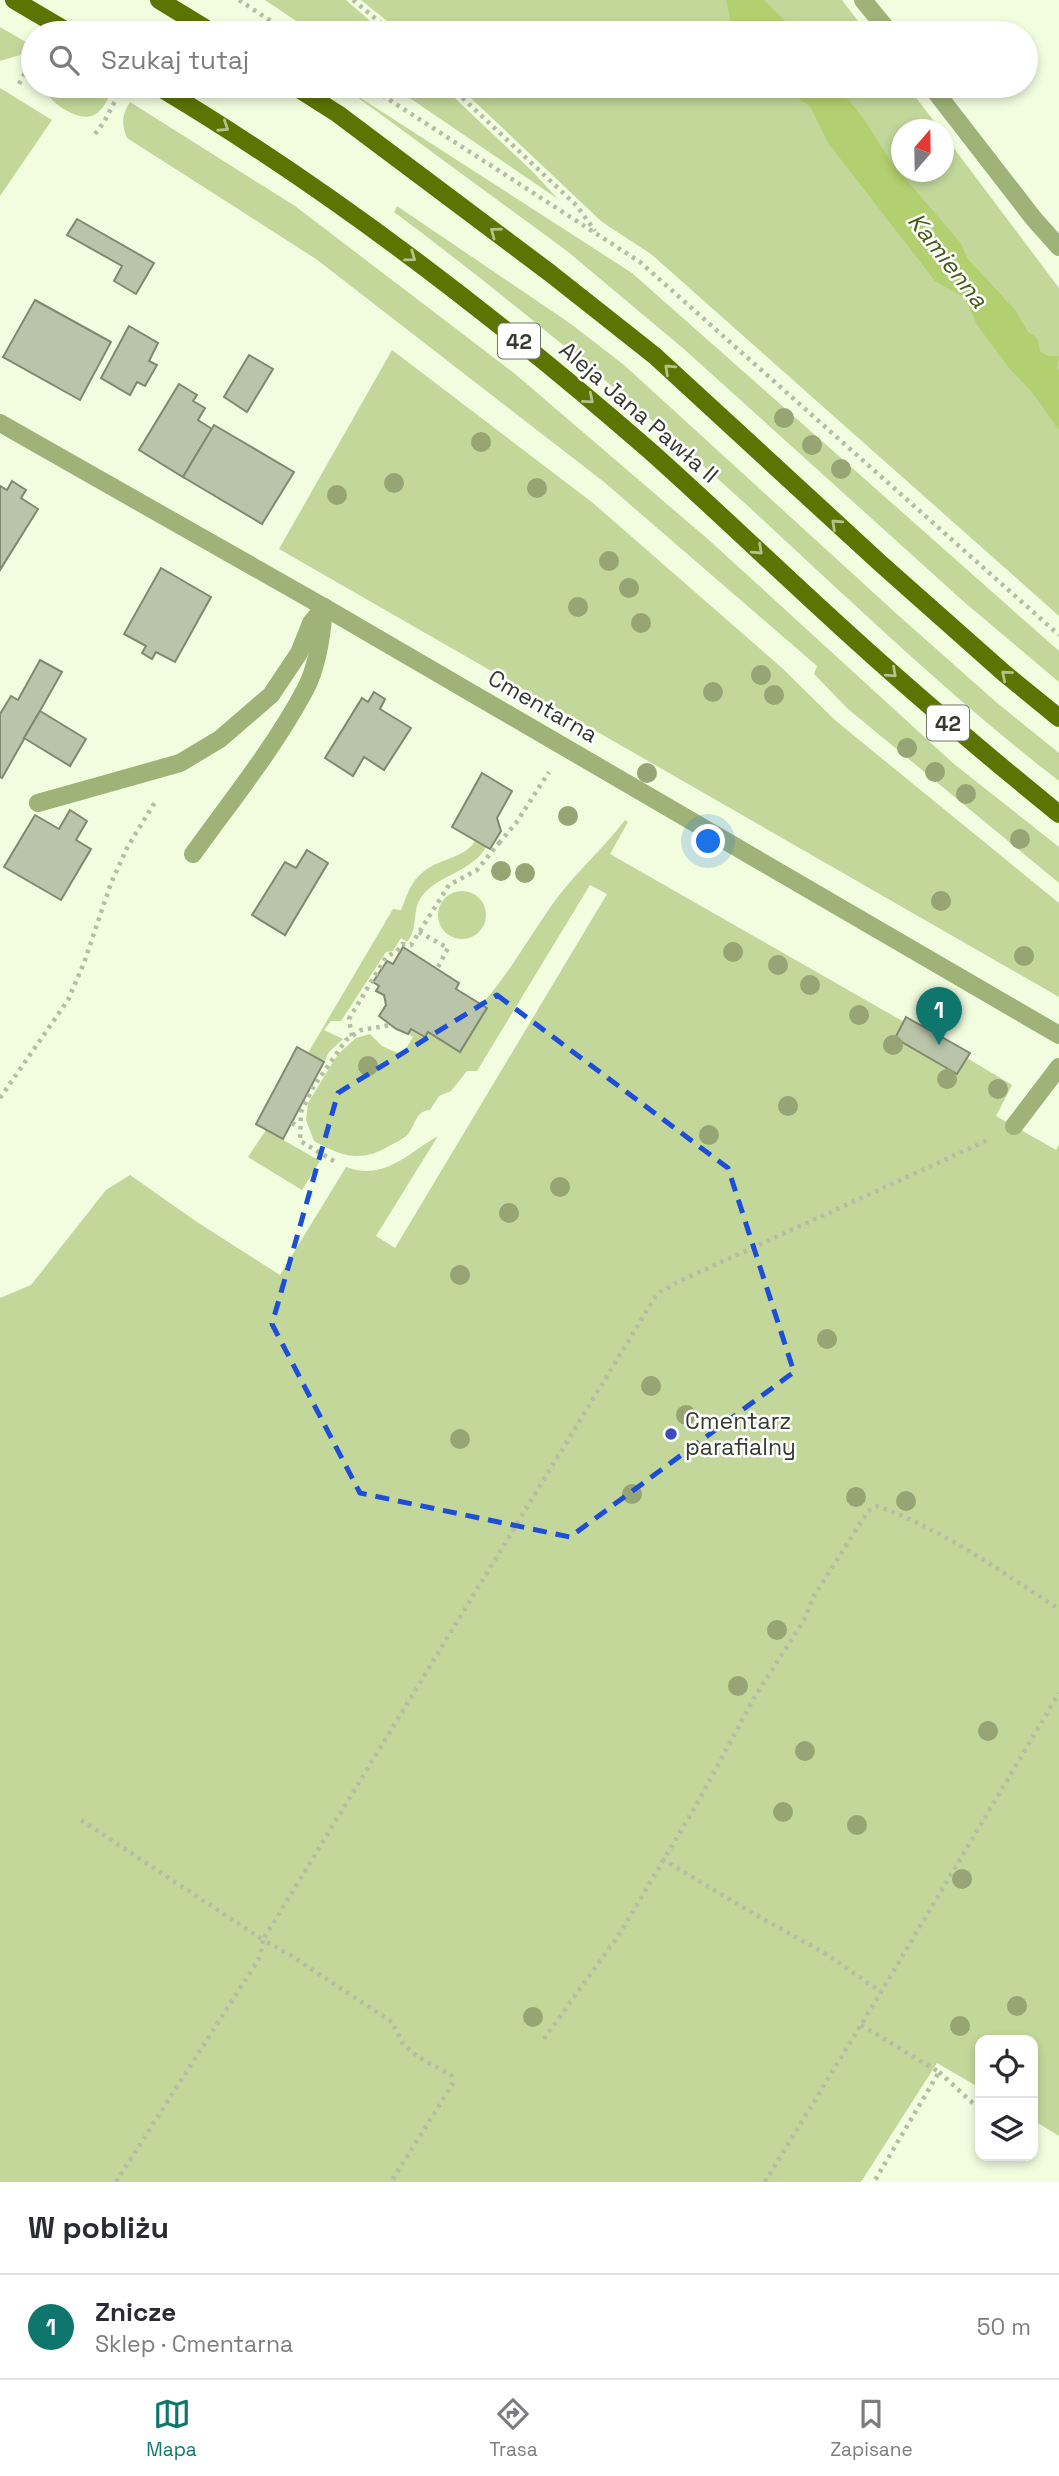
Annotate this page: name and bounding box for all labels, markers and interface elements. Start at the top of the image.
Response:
search box [21,21,1038,98]
icon: search [45,41,83,79]
text: Szukaj tutaj [101,43,249,77]
one-way arrow [217,118,230,131]
north arrow [891,119,954,182]
water label: Kamienna [901,206,995,314]
one-way arrow [490,228,503,240]
one-way arrow [403,248,416,261]
road number: 42 [498,324,540,358]
street label: Aleja Jana Pawła II [553,335,725,489]
one-way arrow [664,365,677,378]
one-way arrow [580,391,593,403]
one-way arrow [831,519,844,532]
one-way arrow [750,542,763,555]
street label: Cmentarna [483,663,603,749]
one-way arrow [884,665,897,677]
one-way arrow [1002,671,1015,683]
road number: 42 [927,706,969,740]
your location [691,824,725,858]
pin: 1 [916,987,962,1045]
place label: Cmentarz parafialny [685,1406,796,1462]
marker: Cmentarz parafialny [663,1426,679,1442]
map controls [975,2035,1038,2161]
button: locate [975,2035,1038,2098]
button: layers [975,2098,1038,2161]
text: W pobliżu [28,2208,169,2247]
text: Znicze [95,2295,176,2329]
text: 1 [46,2312,56,2342]
text: 50 m [977,2312,1031,2342]
text: Sklep · Cmentarna [95,2329,293,2359]
tab: Mapa [146,2395,197,2462]
tab: Trasa [489,2395,538,2462]
tab: Zapisane [830,2395,913,2462]

